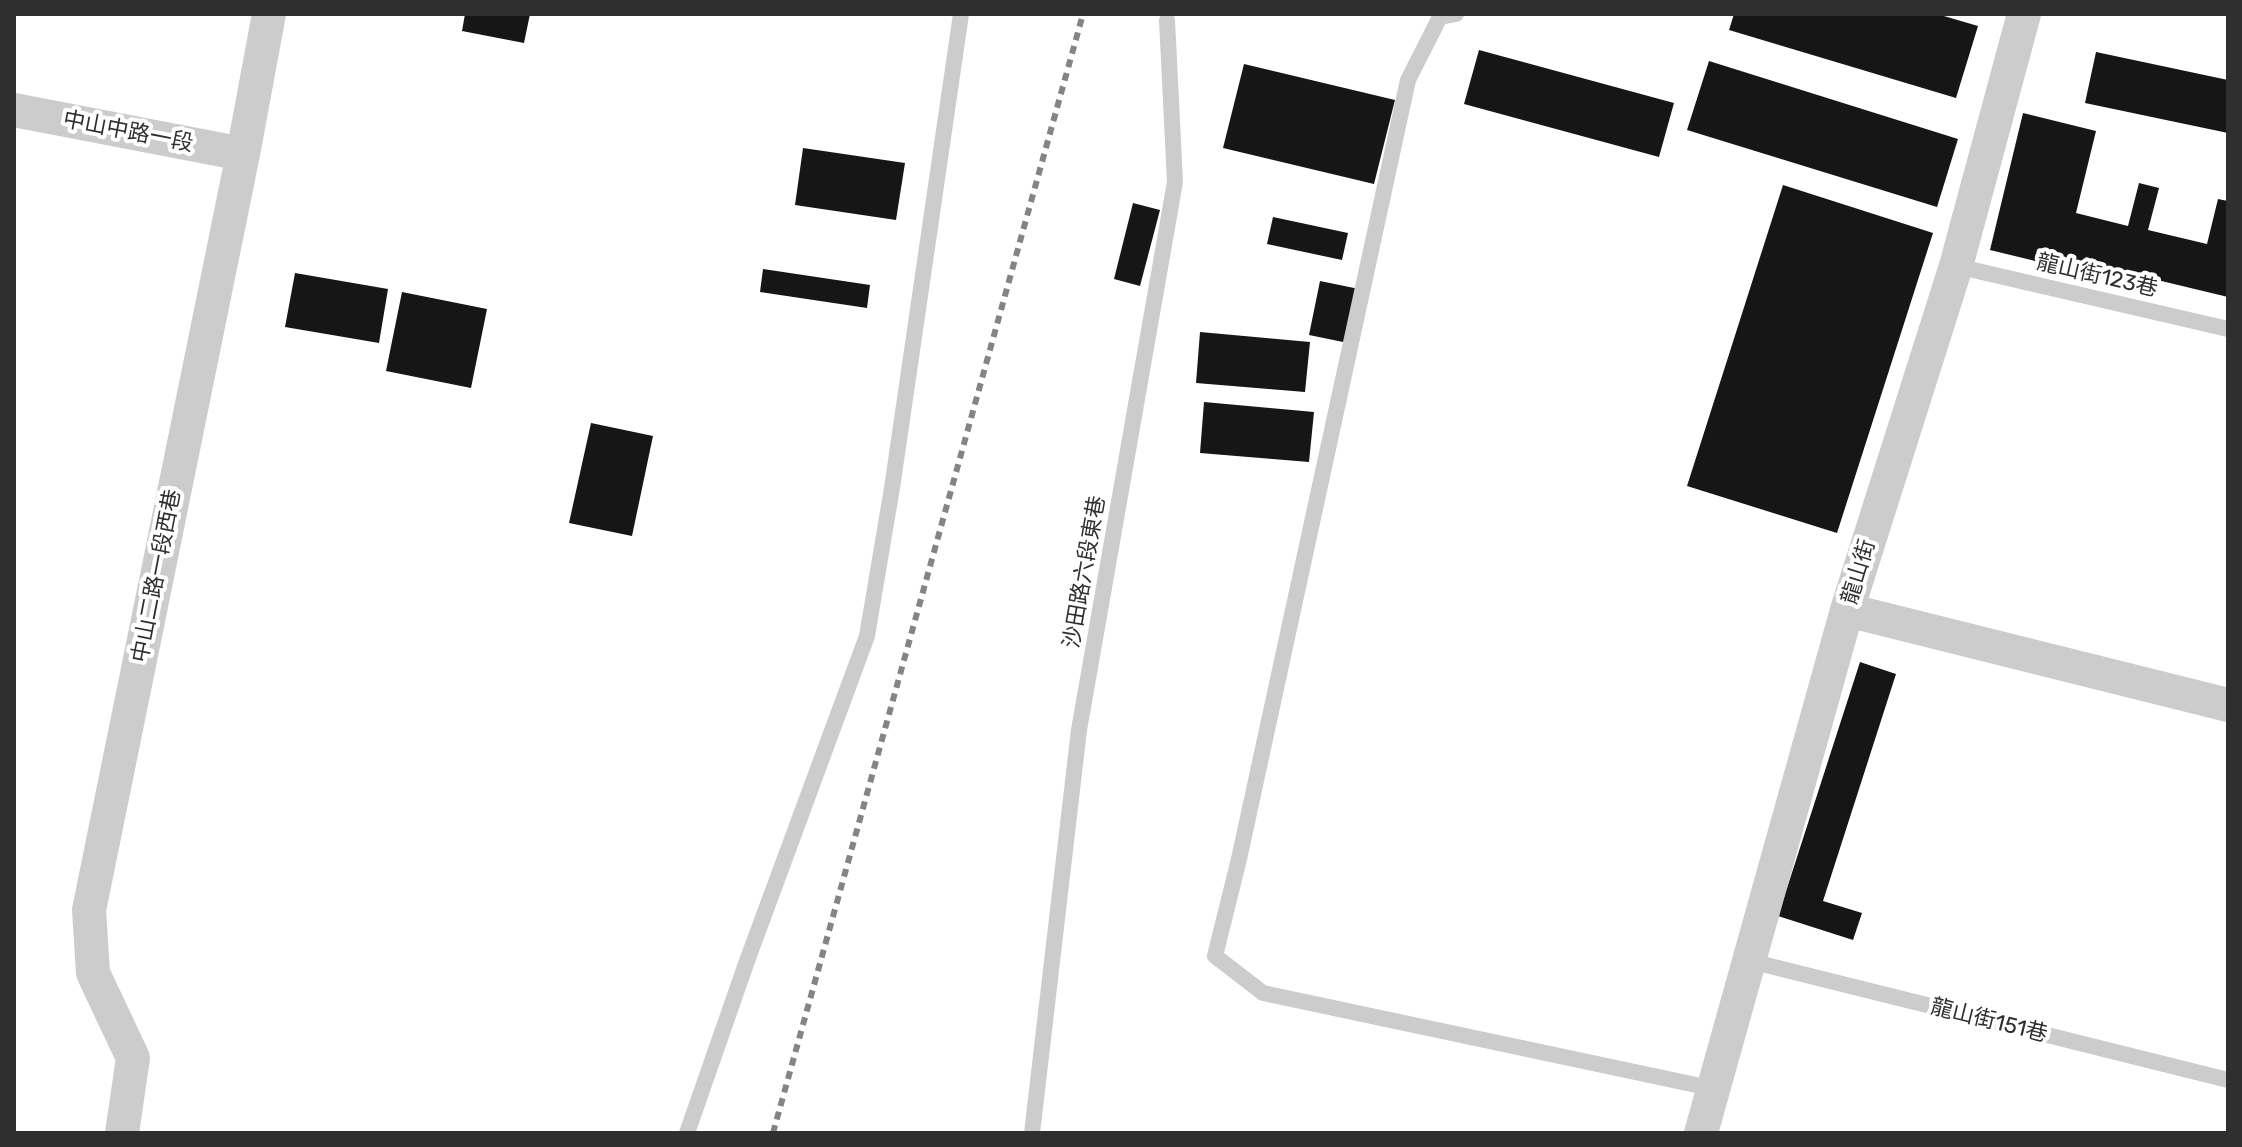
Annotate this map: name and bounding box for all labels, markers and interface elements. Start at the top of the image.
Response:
street label: 中山中路一段 [61,106,195,158]
street label: 龍山街123巷 [2034,249,2160,303]
street label: 中山二路一段西巷 [127,487,187,665]
street label: 沙田路六段東巷 [1059,494,1111,650]
street label: 龍山街 [1837,537,1881,607]
street label: 龍山街151巷 [1928,994,2050,1048]

